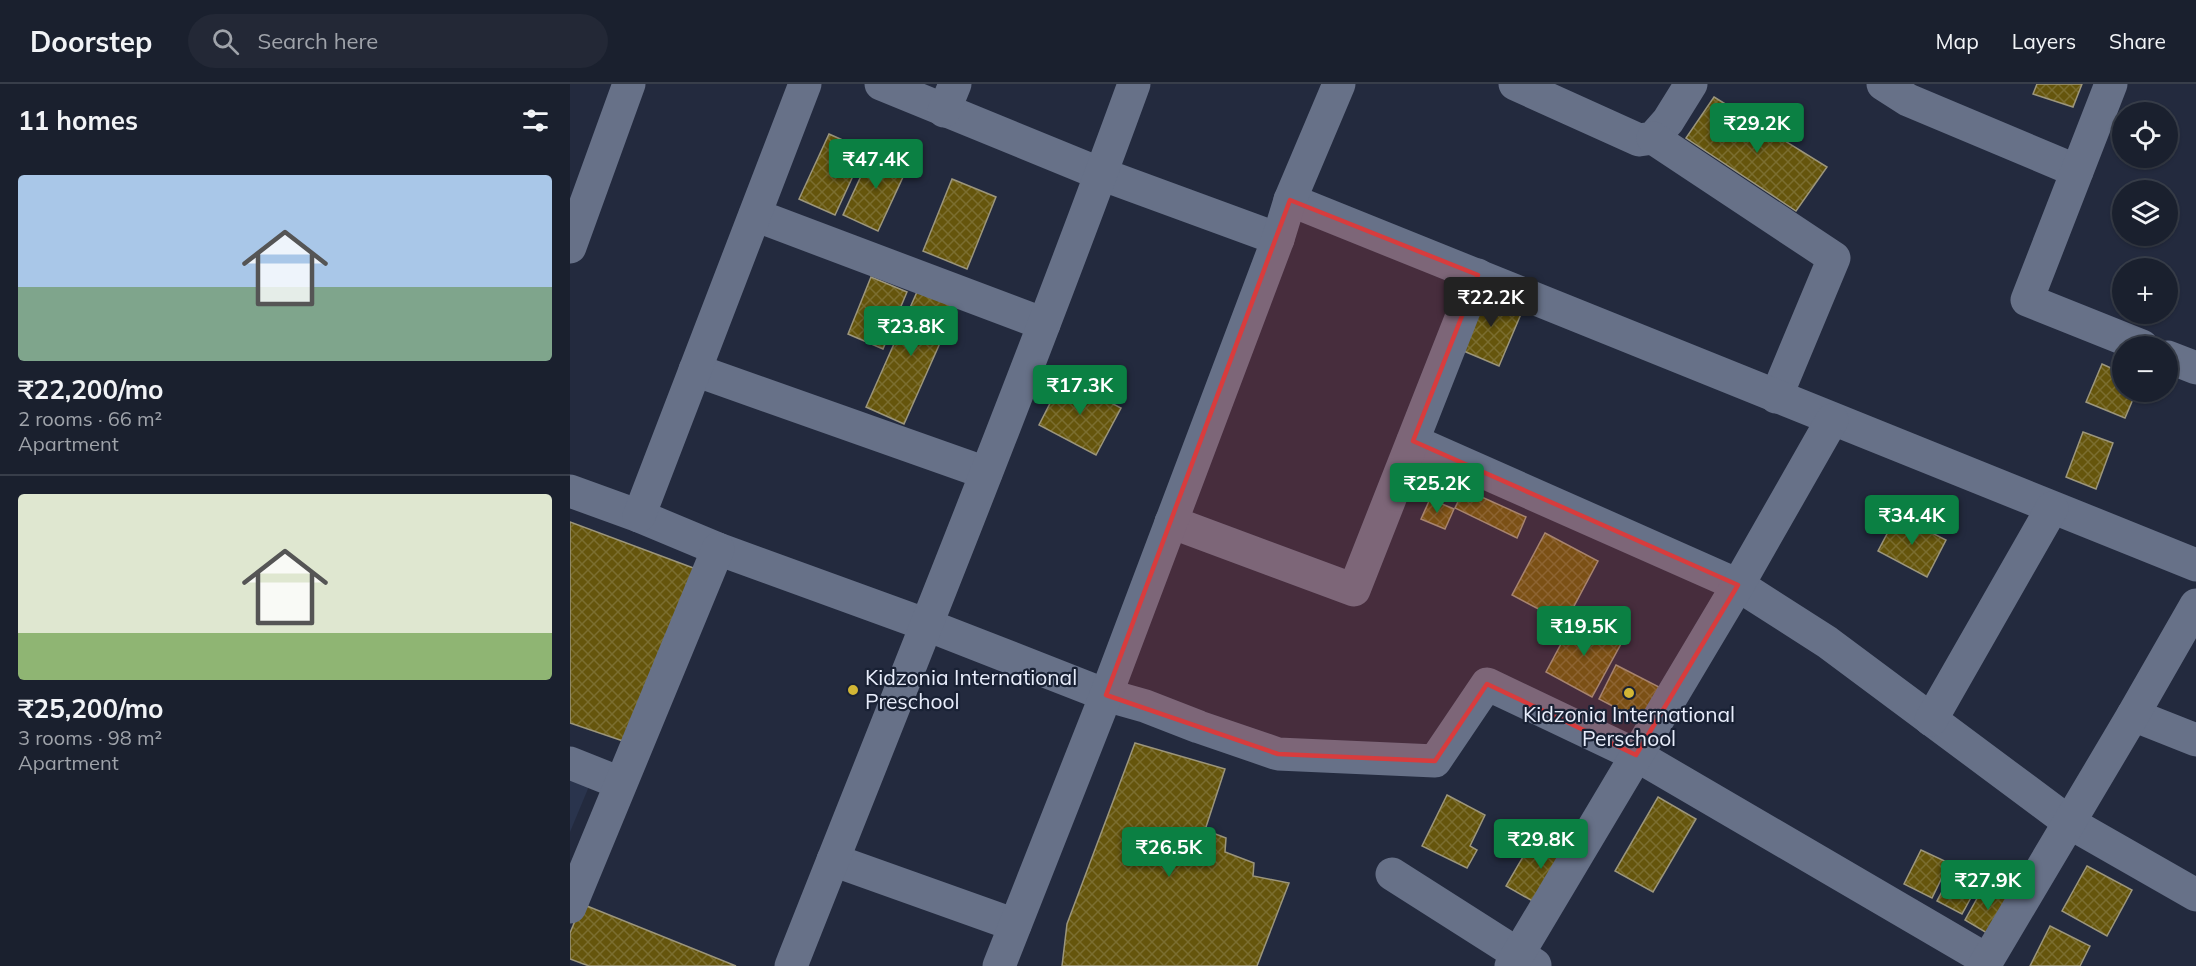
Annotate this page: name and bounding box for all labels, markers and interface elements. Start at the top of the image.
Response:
search box [188,14,608,68]
text: Doorstep [30,24,152,59]
icon: search [209,25,242,58]
text: Search here [257,27,378,55]
text: Map [1936,28,1979,54]
text: Layers [2012,28,2076,54]
text: Share [2109,28,2166,54]
map controls [2112,102,2178,402]
button: locate [2112,102,2178,168]
pin: ₹29.2K [1708,103,1806,154]
text: 11 homes [18,104,138,137]
icon: filters [519,104,552,137]
text: ₹29.2K [1724,110,1790,135]
pin: ₹47.4K [827,139,925,190]
text: ₹47.4K [843,146,909,171]
button: layers [2112,180,2178,246]
icon: home [231,214,339,322]
button: + [2112,258,2178,324]
pin: ₹22.2K [1442,277,1540,328]
text: ₹22.2K [1458,284,1524,309]
pin: ₹23.8K [862,306,960,357]
text: ₹23.8K [878,313,944,338]
button: − [2112,336,2178,402]
pin: ₹17.3K [1031,365,1129,416]
text: ₹17.3K [1047,372,1113,397]
text: ₹22,200/mo [18,373,163,406]
text: 2 rooms · 66 m² [18,406,162,431]
text: Apartment [18,431,119,456]
pin: ₹25.2K [1388,463,1486,514]
text: ₹25.2K [1404,470,1470,495]
pin: ₹34.4K [1863,495,1961,546]
text: ₹34.4K [1879,502,1945,527]
icon: home [231,533,339,641]
pin: ₹19.5K [1535,606,1633,657]
text: ₹19.5K [1551,613,1617,638]
place label: Kidzonia International Preschool [865,664,1077,714]
marker: Kidzonia International Preschool [846,683,860,697]
marker: Kidzonia International Perschool [1622,686,1636,700]
text: ₹25,200/mo [18,692,163,725]
place label: Kidzonia International Perschool [1523,701,1735,751]
text: 3 rooms · 98 m² [18,725,162,750]
text: Apartment [18,750,119,775]
pin: ₹29.8K [1492,819,1590,870]
text: ₹29.8K [1508,826,1574,851]
pin: ₹26.5K [1120,827,1218,878]
text: ₹26.5K [1136,834,1202,859]
pin: ₹27.9K [1939,860,2037,911]
text: ₹27.9K [1955,867,2021,892]

